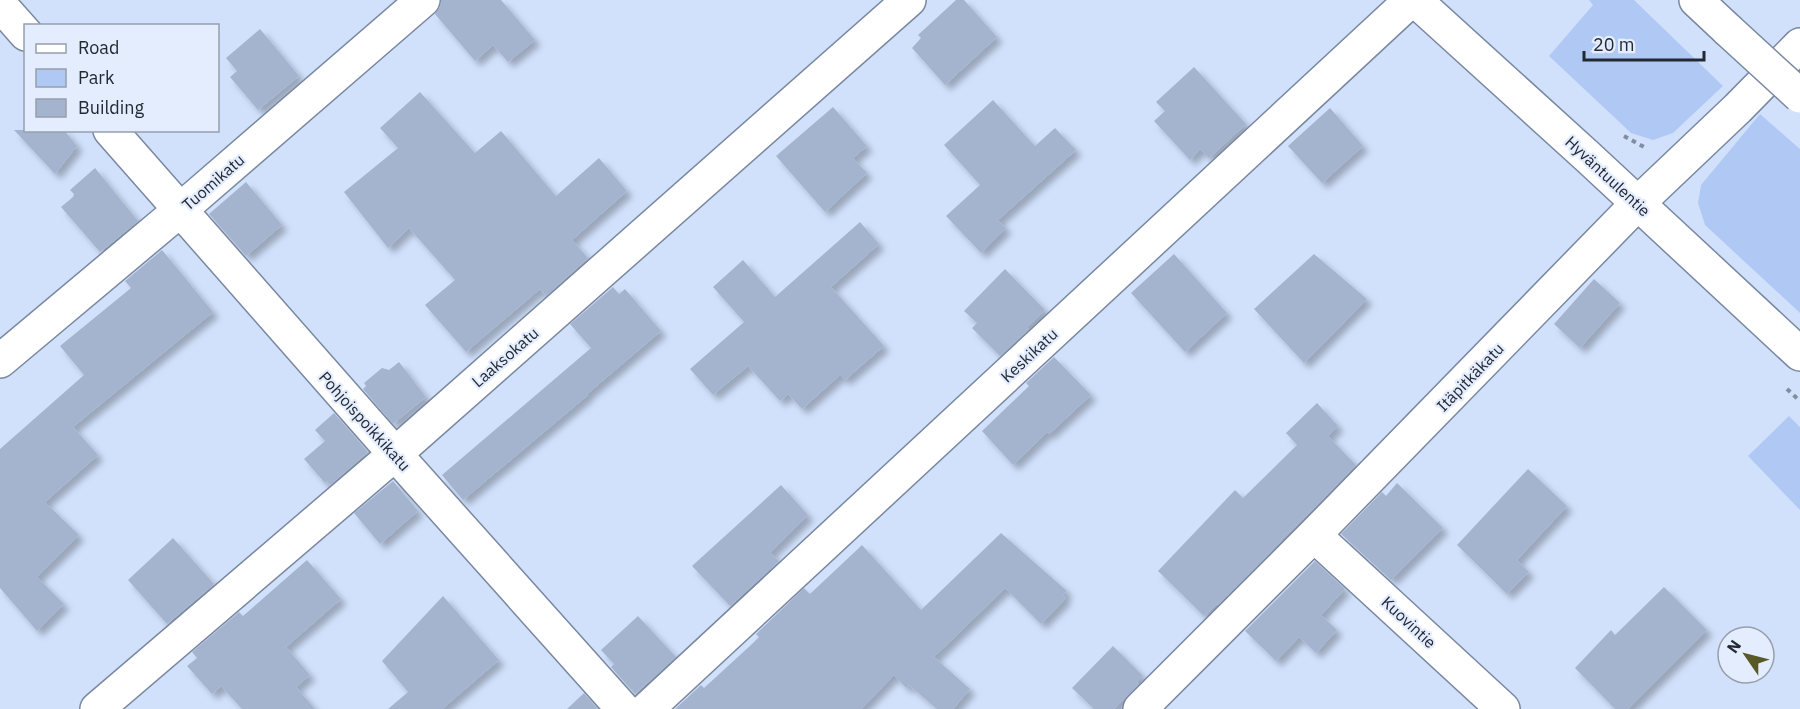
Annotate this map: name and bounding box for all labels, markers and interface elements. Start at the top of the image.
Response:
legend [24,24,219,132]
scale bar [1584,24,1704,62]
text: 20 m [1593,33,1635,56]
text: Road [78,36,119,59]
text: Park [78,66,115,89]
text: Building [78,96,145,119]
street label: Hyväntuulentie [1561,131,1655,221]
street label: Tuomikatu [178,150,248,214]
street label: Laaksokatu [468,323,542,391]
street label: Keskikatu [996,324,1062,386]
street label: Itäpitkäkatu [1432,338,1508,416]
street label: Pohjoispoikkikatu [315,367,415,475]
street label: Kuovintie [1378,592,1441,652]
north arrow [1716,625,1776,685]
text: N [1722,636,1745,657]

